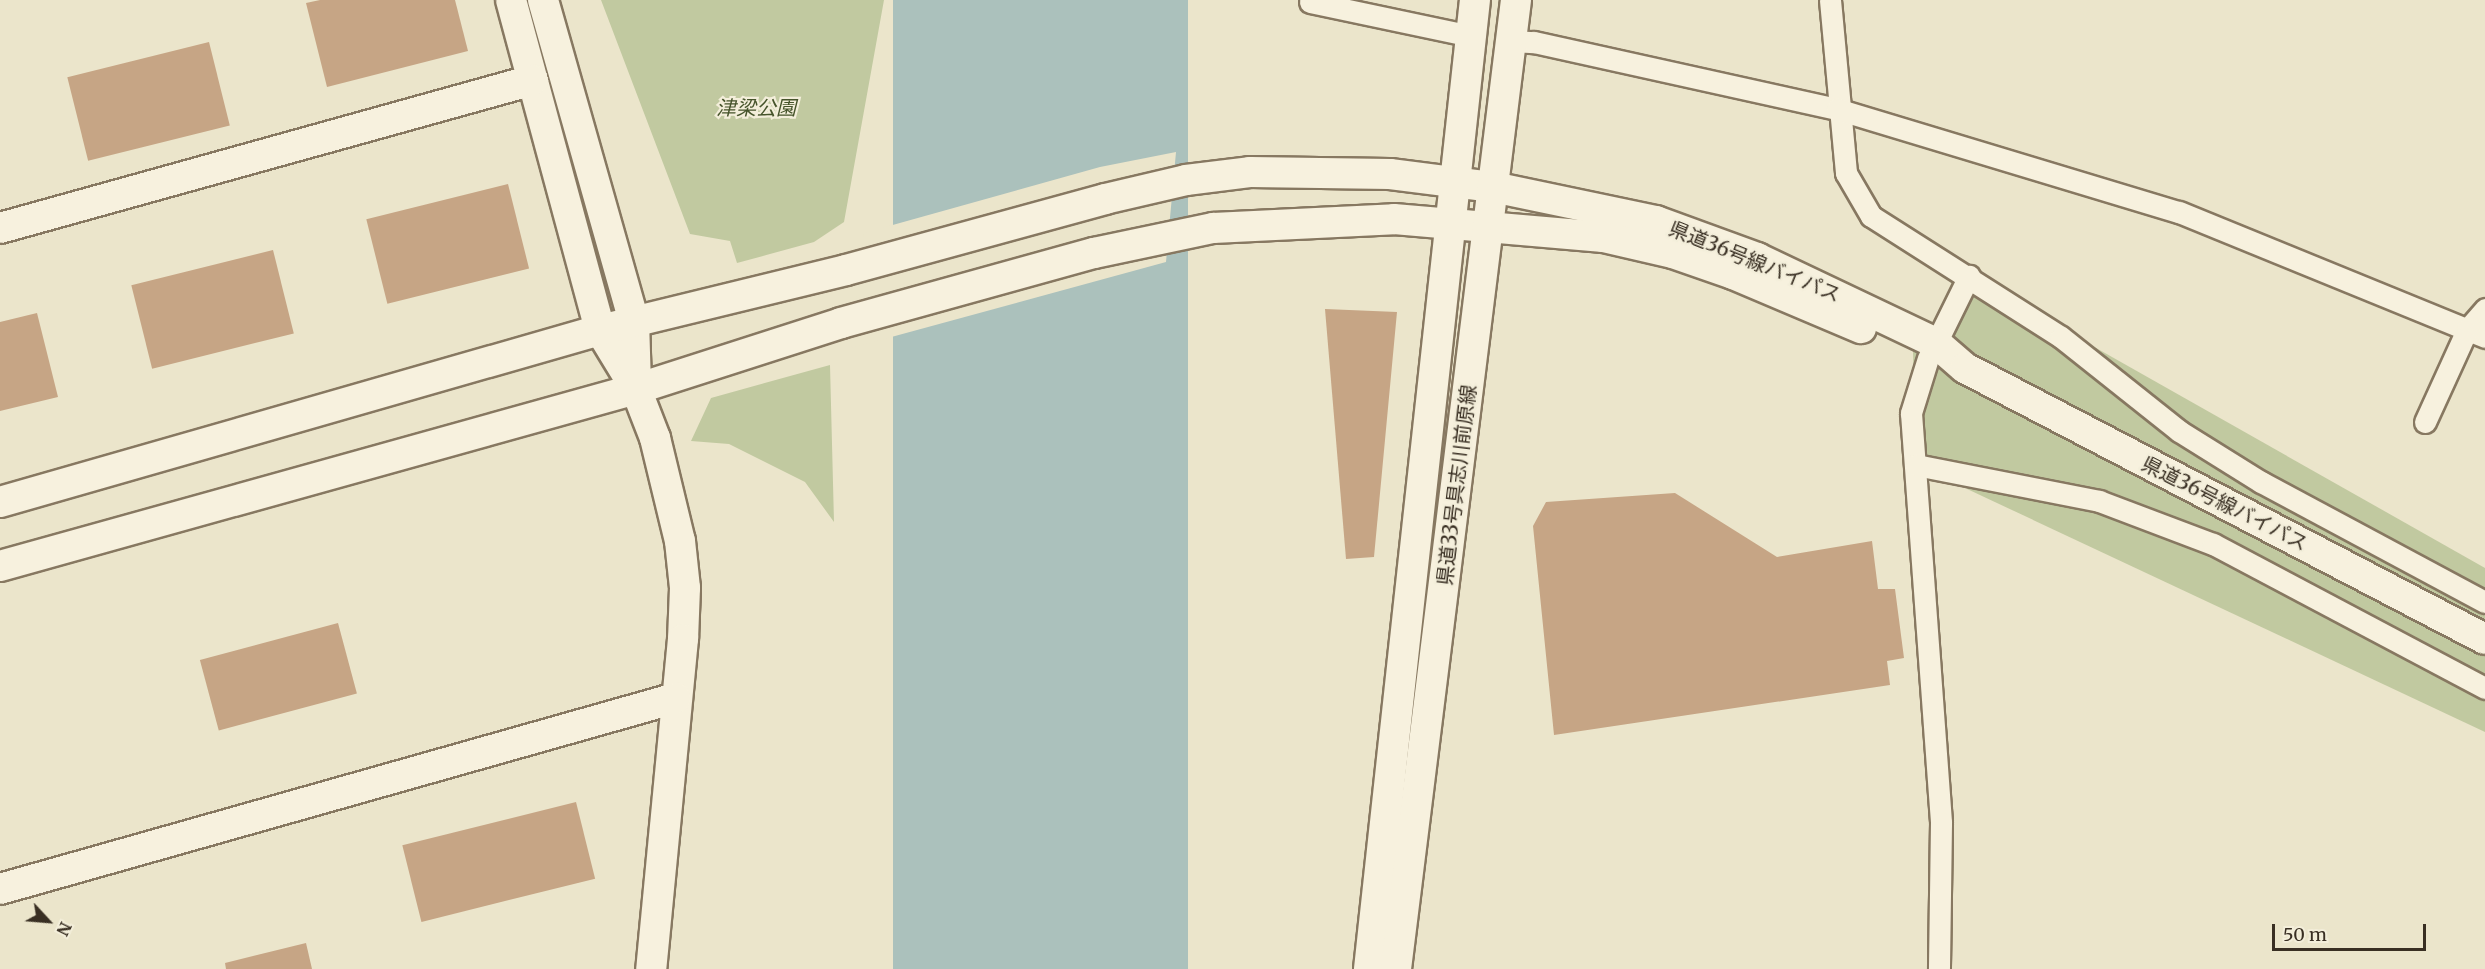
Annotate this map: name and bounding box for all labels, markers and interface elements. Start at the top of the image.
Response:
park label: 津梁公園 [716,95,796,119]
street label: 県道36号線バイパス [1666,216,1844,306]
street label: 県道33号具志川前原線 [1432,383,1480,587]
street label: 県道36号線バイパス [2138,451,2312,555]
north arrow [18,891,78,951]
scale bar [2275,912,2430,950]
text: N [52,919,76,939]
text: 50 m [2283,923,2327,946]

